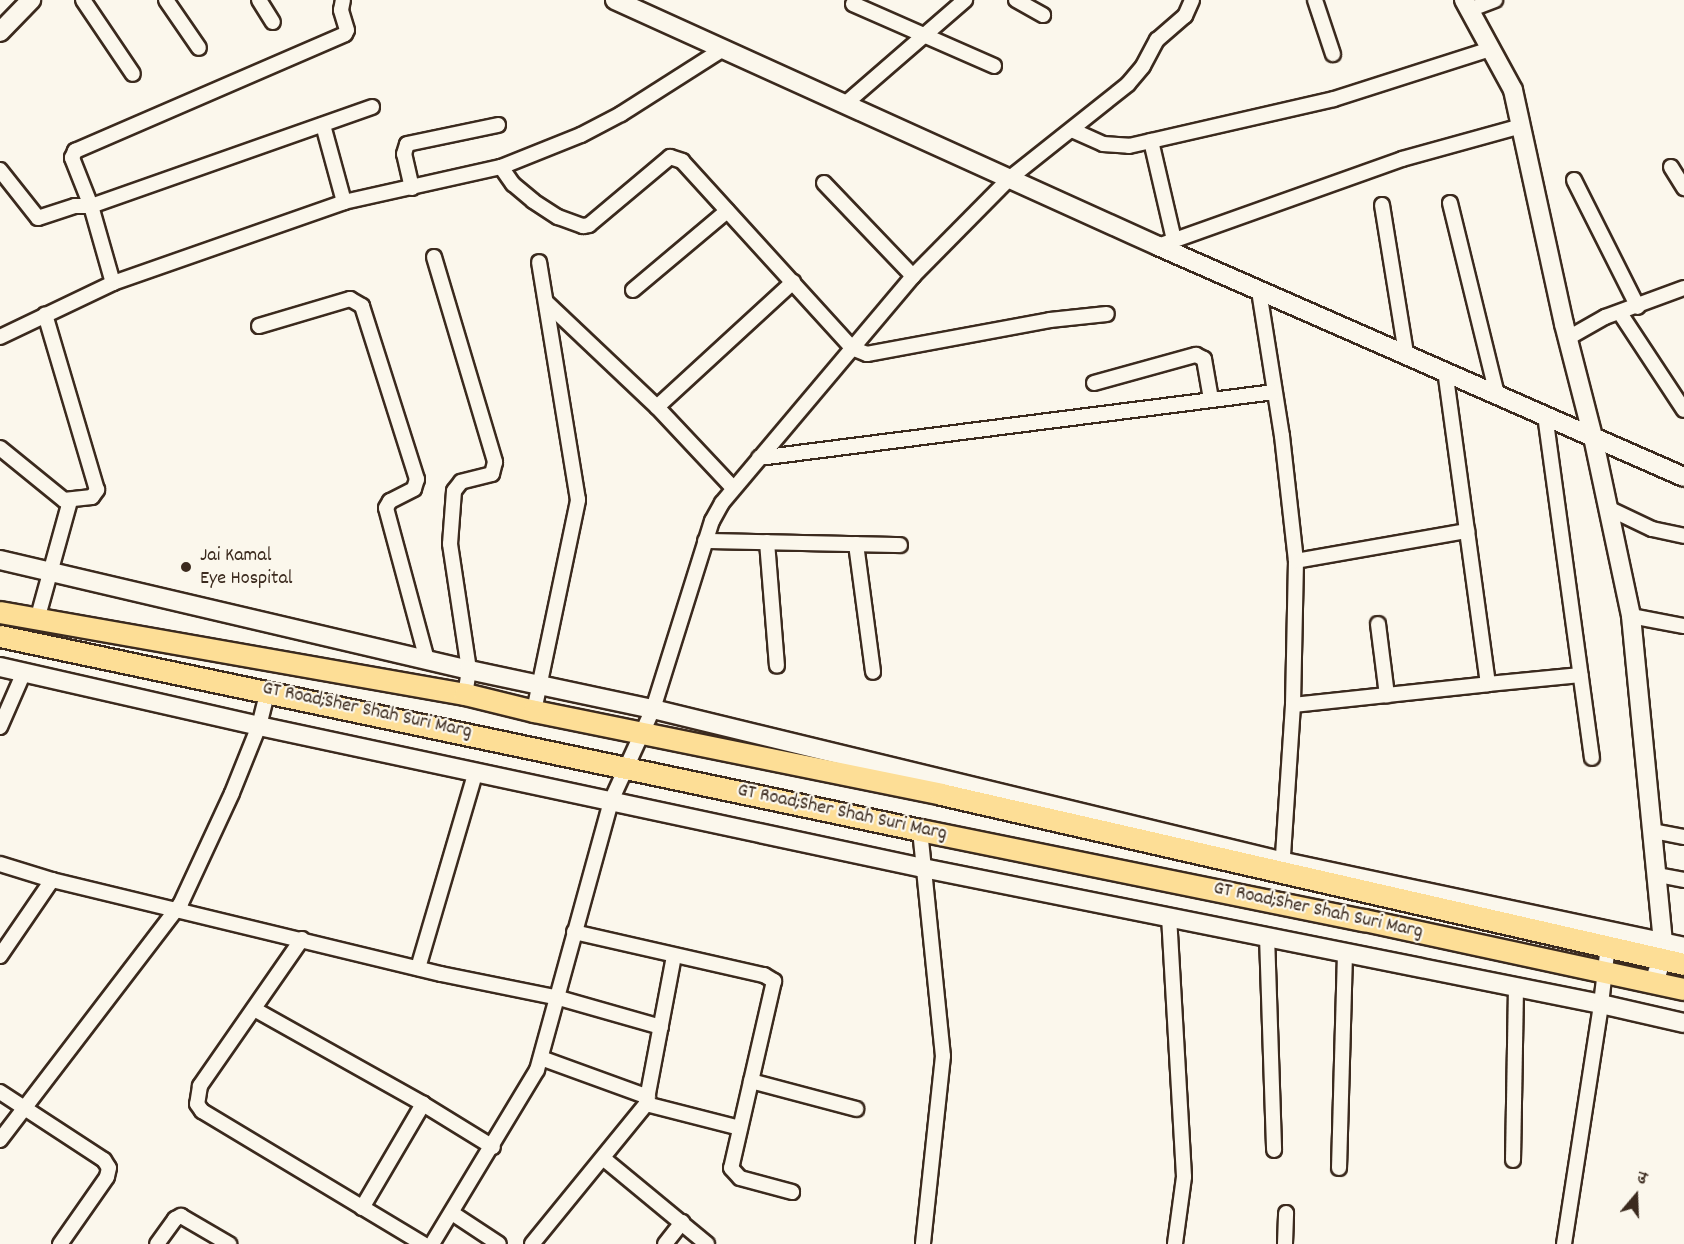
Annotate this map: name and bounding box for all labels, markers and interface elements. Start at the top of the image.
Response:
place label: Jai Kamal Eye Hospital [200,544,293,591]
marker: Jai Kamal Eye Hospital [177,558,195,576]
street label: GT Road;Sher Shah Suri Marg [260,677,474,745]
street label: GT Road;Sher Shah Suri Marg [735,779,949,847]
street label: GT Road;Sher Shah Suri Marg [1211,877,1425,945]
north arrow [1606,1166,1666,1226]
text: उ [1634,1166,1650,1191]

